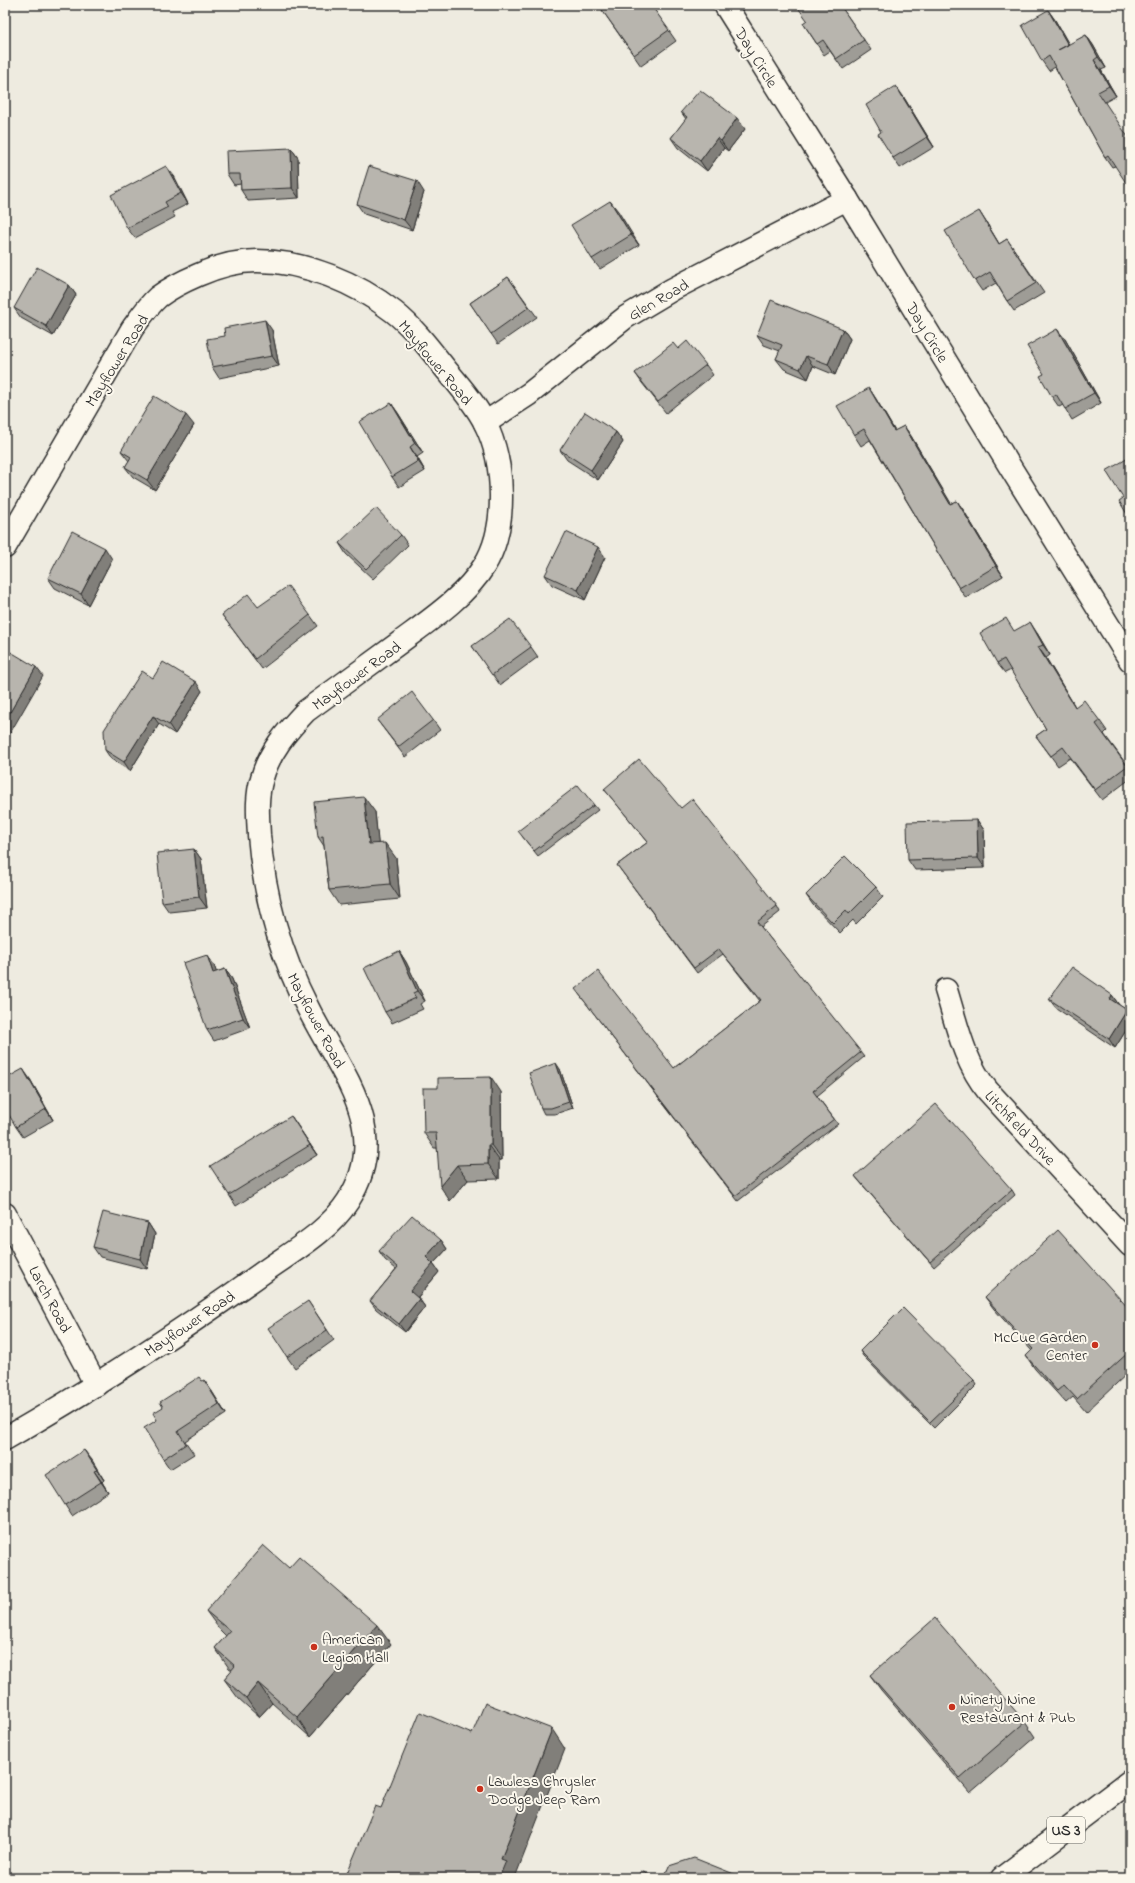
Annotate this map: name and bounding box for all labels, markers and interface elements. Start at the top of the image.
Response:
street label: Day Circle [727,22,784,93]
street label: Glen Road [624,274,694,328]
street label: Day Circle [898,297,954,369]
street label: Mayflower Road [80,310,156,412]
street label: Mayflower Road [392,315,477,411]
street label: Mayflower Road [308,636,407,717]
street label: Mayflower Road [280,969,350,1073]
street label: Litchfield Drive [978,1085,1061,1172]
street label: Larch Road [21,1262,77,1338]
street label: Mayflower Road [140,1285,240,1364]
place label: McCue Garden Center [993,1326,1087,1368]
marker: McCue Garden Center [1090,1340,1100,1350]
place label: American Legion Hall [322,1628,389,1670]
marker: American Legion Hall [309,1642,319,1652]
place label: Ninety Nine Restaurant & Pub [960,1688,1076,1730]
marker: Ninety Nine Restaurant & Pub [947,1702,957,1712]
place label: Lawless Chrysler Dodge Jeep Ram [487,1770,600,1812]
marker: Lawless Chrysler Dodge Jeep Ram [475,1784,485,1794]
road number: US 3 [1047,1817,1085,1843]

